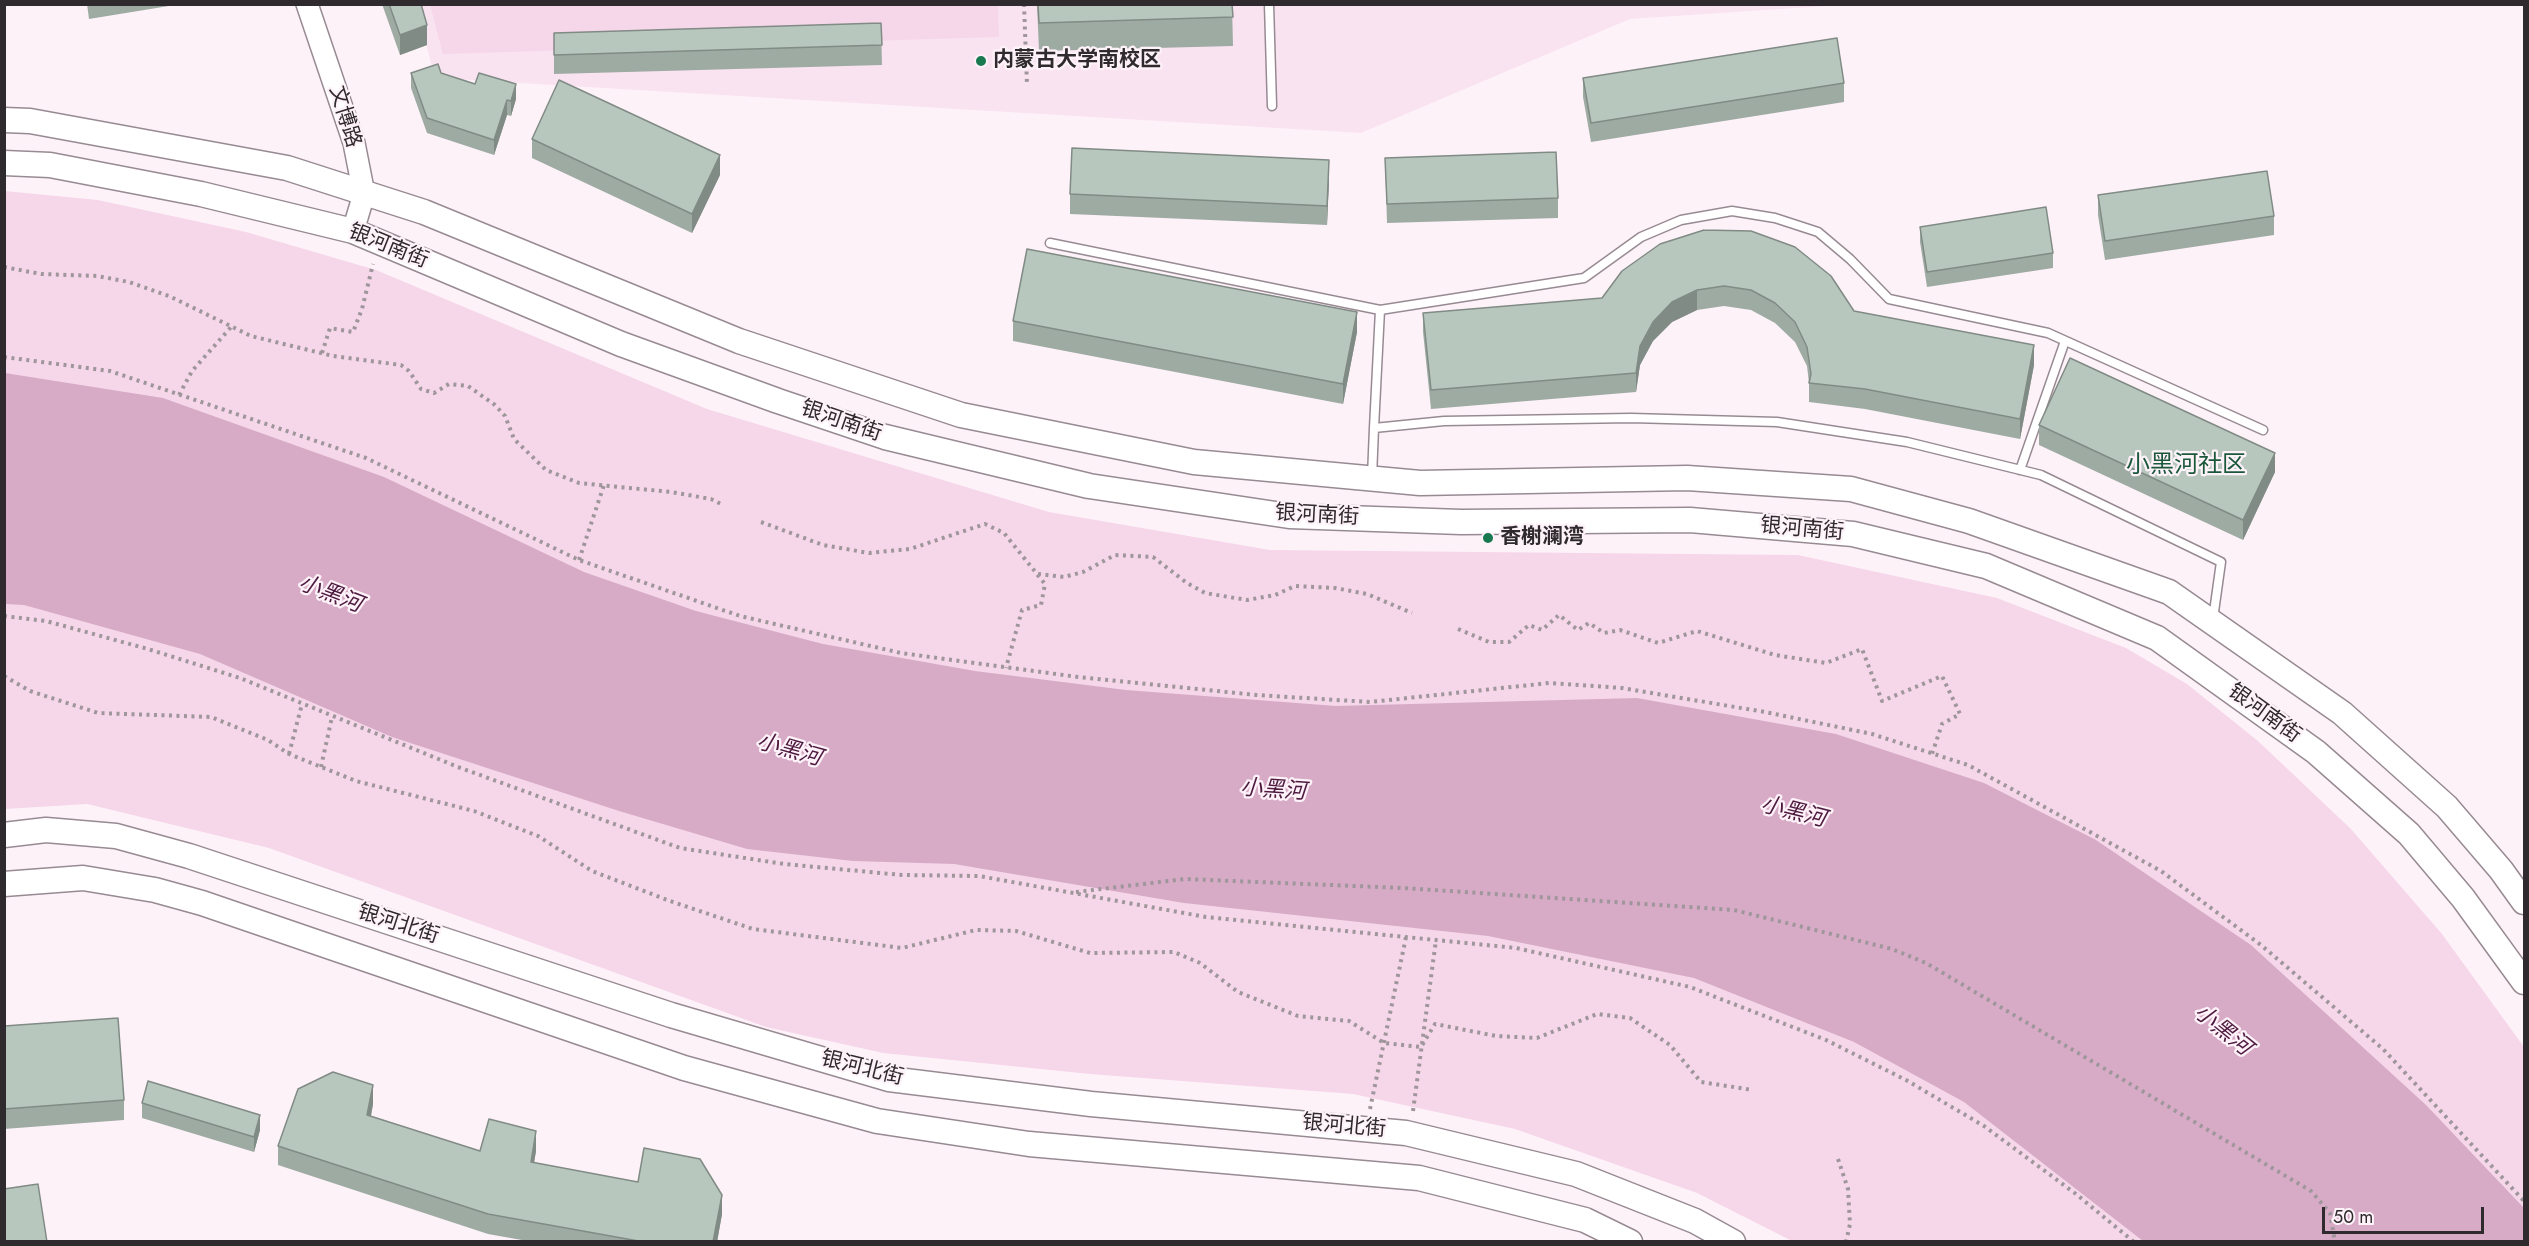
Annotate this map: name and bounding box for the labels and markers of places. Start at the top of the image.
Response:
place label: 内蒙古大学南校区 [993,48,1161,74]
marker: 内蒙古大学南校区 [974,54,988,68]
place label: 香榭澜湾 [1500,525,1584,551]
marker: 香榭澜湾 [1481,531,1495,545]

